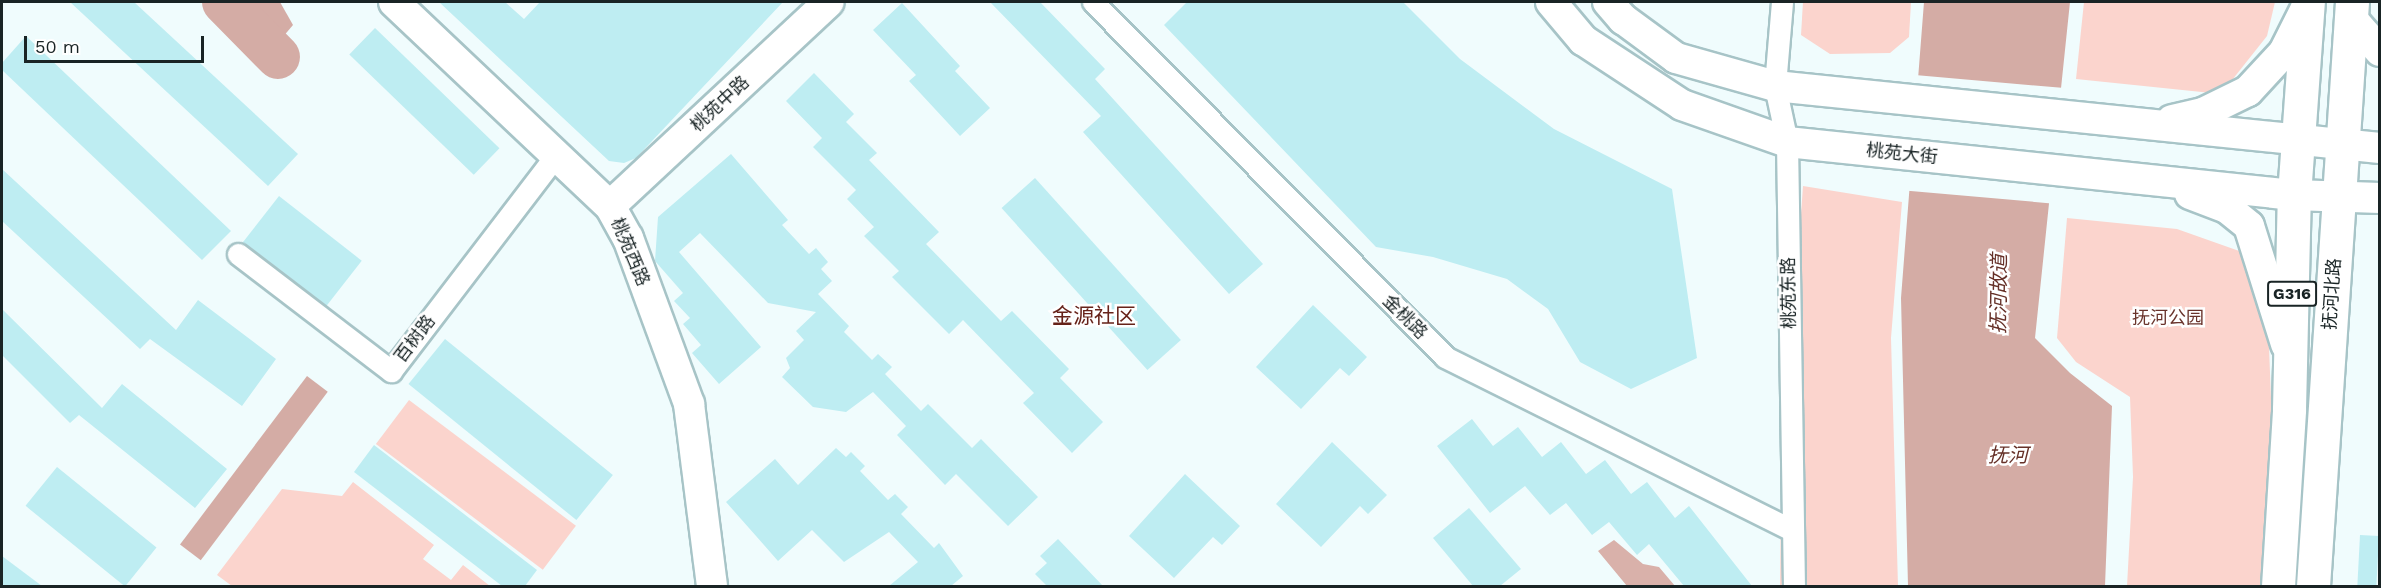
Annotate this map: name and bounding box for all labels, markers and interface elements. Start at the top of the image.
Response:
scale bar [27,24,207,62]
text: 50 m [35,36,80,57]
street label: 桃苑中路 [686,72,754,136]
street label: 桃苑大街 [1865,139,1939,169]
street label: 桃苑西路 [606,215,654,289]
water label: 抚河故道 [1986,254,2012,334]
street label: 桃苑东路 [1778,257,1800,329]
street label: 抚河北路 [2319,257,2345,331]
road number: G316 [2266,281,2318,307]
street label: 金桃路 [1378,290,1432,344]
district label: 金源社区 [1052,303,1136,329]
park label: 抚河公园 [2132,307,2204,329]
street label: 百树路 [390,311,440,367]
water label: 抚河 [1988,443,2028,467]

